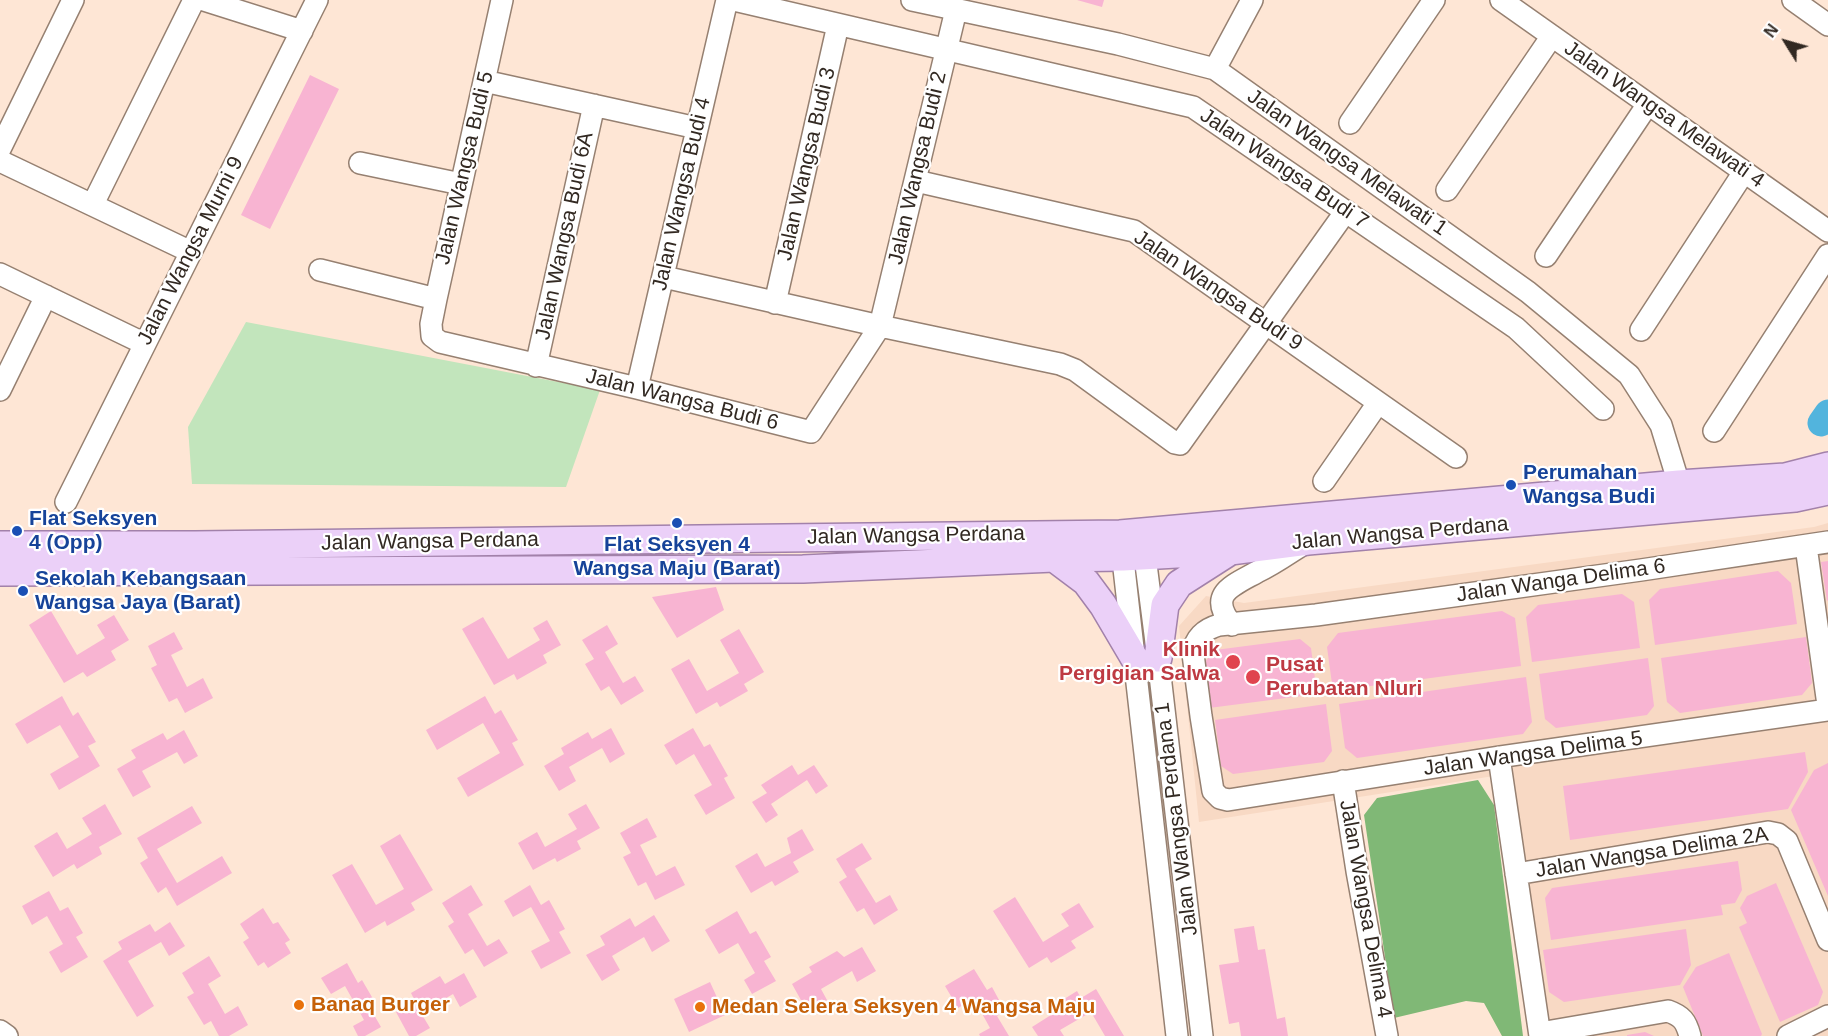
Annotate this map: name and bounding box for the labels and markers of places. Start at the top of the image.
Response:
place label: Perumahan Wangsa Budi [1523,460,1655,510]
marker: Perumahan Wangsa Budi [1504,478,1518,492]
place label: Flat Seksyen 4 (Opp) [29,506,157,556]
marker: Flat Seksyen 4 Wangsa Maju (Barat) [670,516,684,530]
marker: Flat Seksyen 4 (Opp) [10,524,24,538]
place label: Flat Seksyen 4 Wangsa Maju (Barat) [574,532,780,582]
place label: Sekolah Kebangsaan Wangsa Jaya (Barat) [35,566,246,616]
marker: Sekolah Kebangsaan Wangsa Jaya (Barat) [16,584,30,598]
place label: Klinik Pergigian Salwa [1059,637,1220,687]
place label: Pusat Perubatan Nluri [1266,652,1422,702]
marker: Klinik Pergigian Salwa [1224,653,1242,671]
marker: Pusat Perubatan Nluri [1244,668,1262,686]
place label: Banaq Burger [311,992,450,1018]
place label: Medan Selera Seksyen 4 Wangsa Maju [712,994,1095,1020]
marker: Banaq Burger [292,998,306,1012]
marker: Medan Selera Seksyen 4 Wangsa Maju [693,1000,707,1014]

